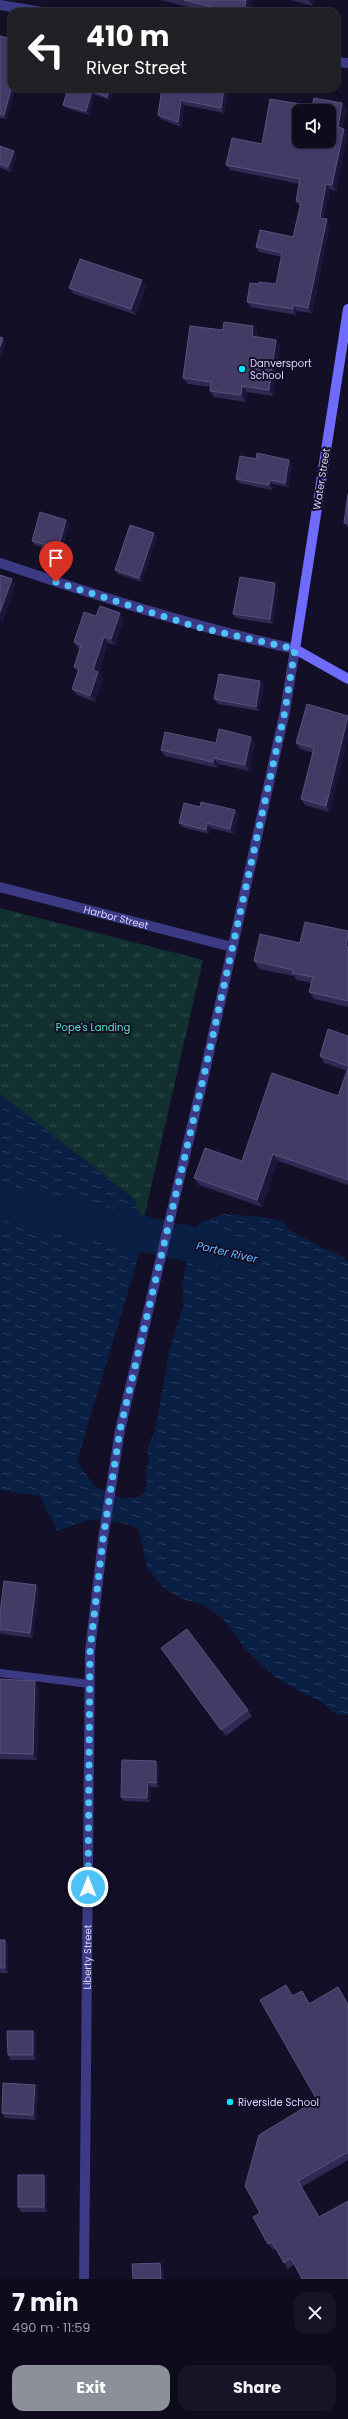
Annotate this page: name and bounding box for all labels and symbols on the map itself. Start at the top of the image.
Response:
place label: Danversport School [250,356,312,383]
marker: Danversport School [237,364,247,374]
street label: Water Street [309,447,334,511]
pin [39,541,73,582]
street label: Harbor Street [82,902,150,933]
park label: Pope's Landing [56,1020,130,1035]
water label: Porter River [195,1237,260,1267]
position arrow [67,1866,109,1908]
street label: Liberty Street [80,1924,95,1989]
place label: Riverside School [238,2095,319,2110]
marker: Riverside School [225,2097,235,2107]

